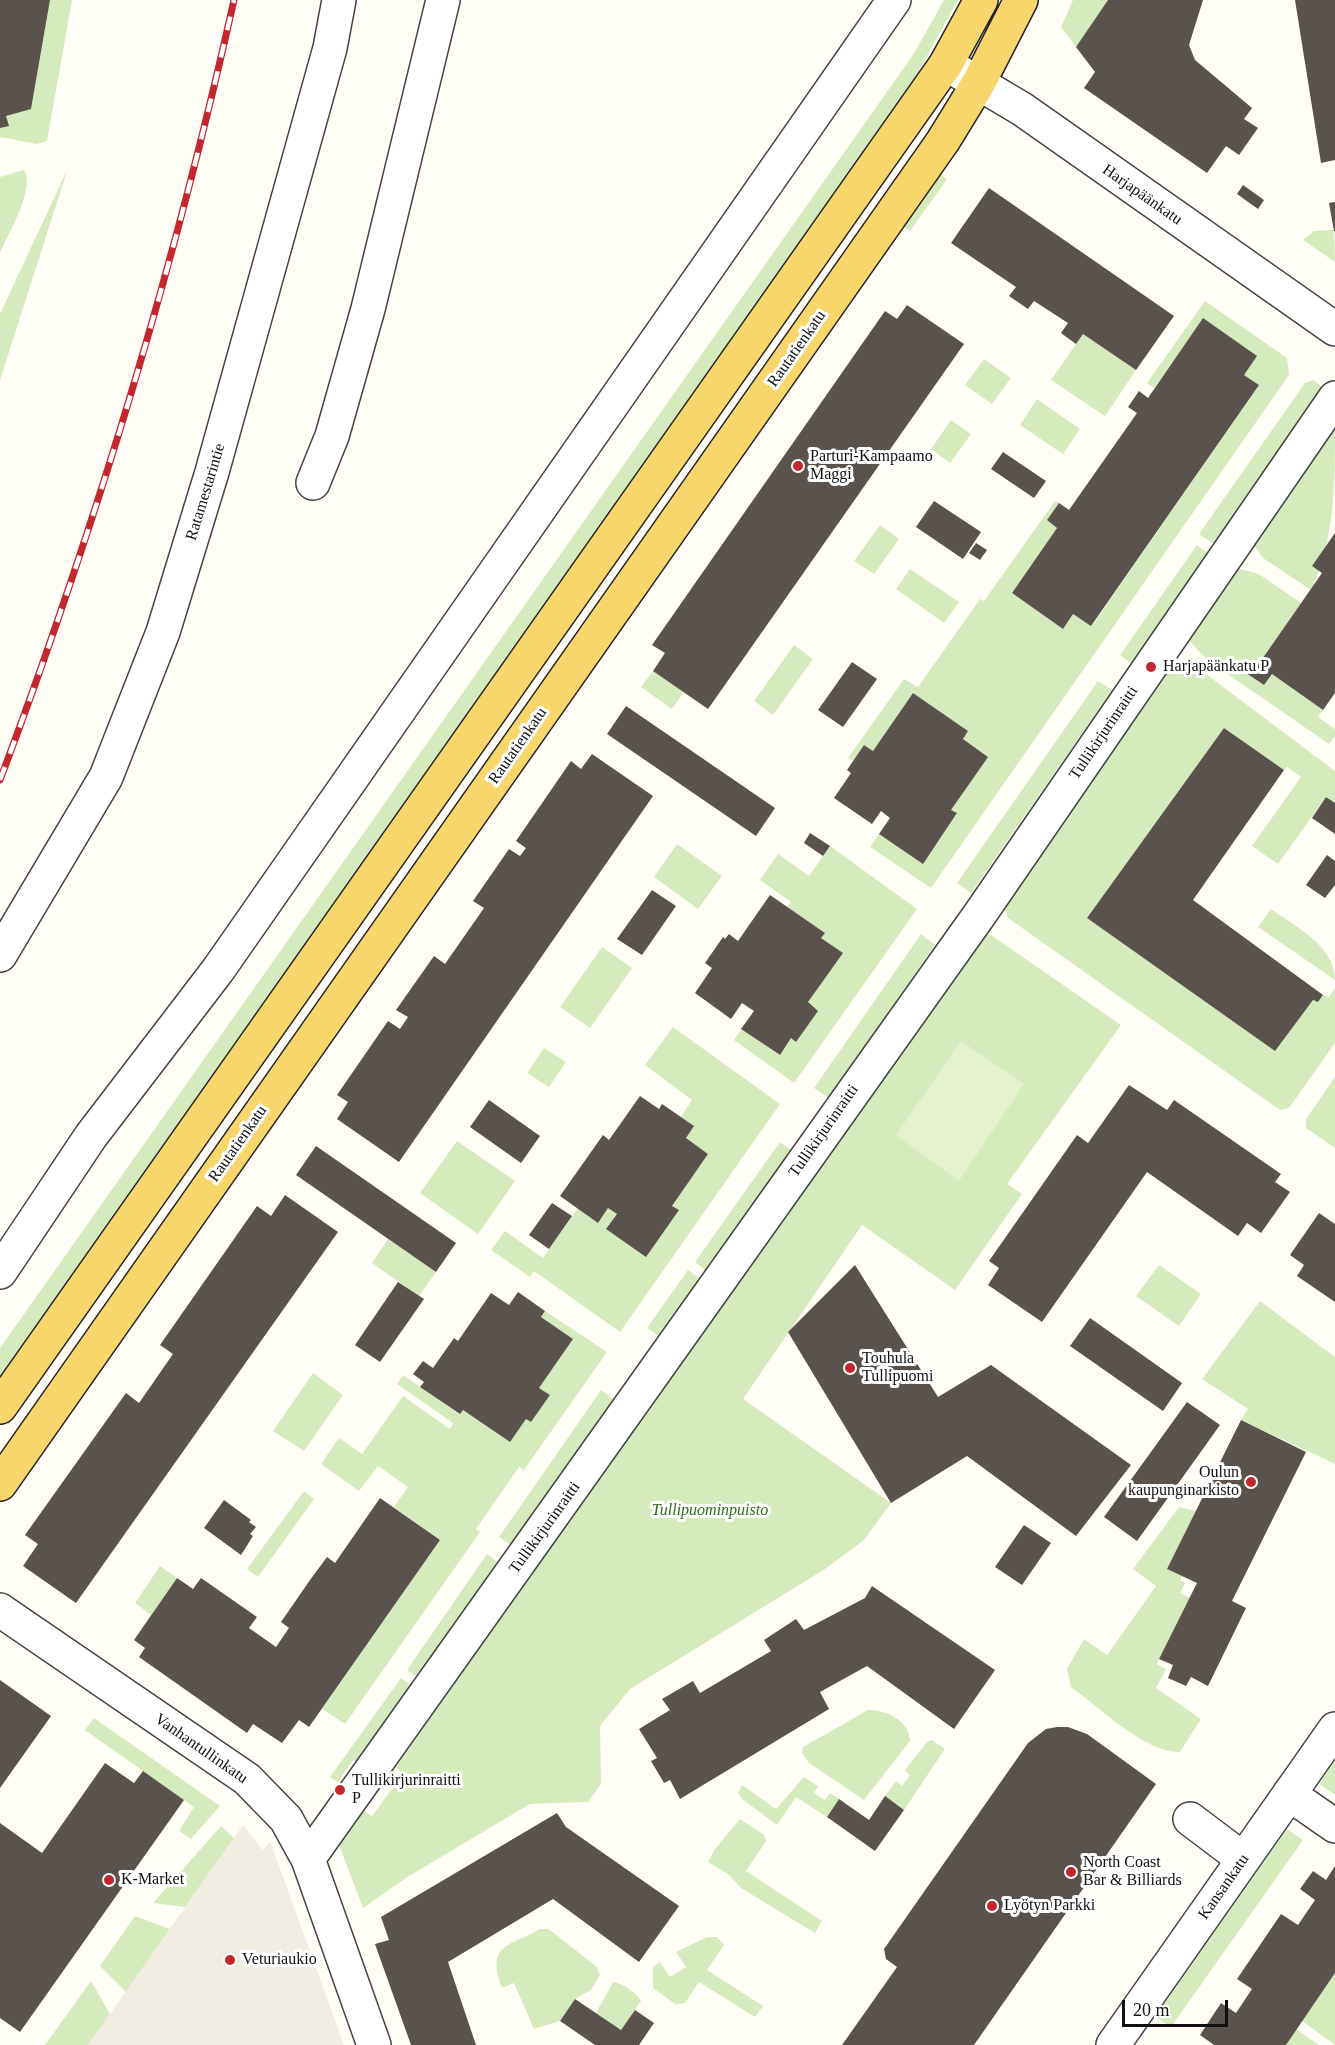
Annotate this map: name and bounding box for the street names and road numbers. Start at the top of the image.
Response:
street label: Harjapäänkatu [1098,160,1186,230]
street label: Rautatienkatu [764,307,830,391]
street label: Ratamestarintie [182,441,230,543]
street label: Tullikirjurinraitti [1066,683,1142,783]
street label: Rautatienkatu [485,704,551,788]
street label: Tullikirjurinraitti [785,1081,863,1181]
street label: Rautatienkatu [205,1102,271,1186]
street label: Tullikirjurinraitti [505,1478,585,1578]
street label: Vanhantullinkatu [151,1710,251,1788]
street label: Kansankatu [1194,1851,1254,1923]

